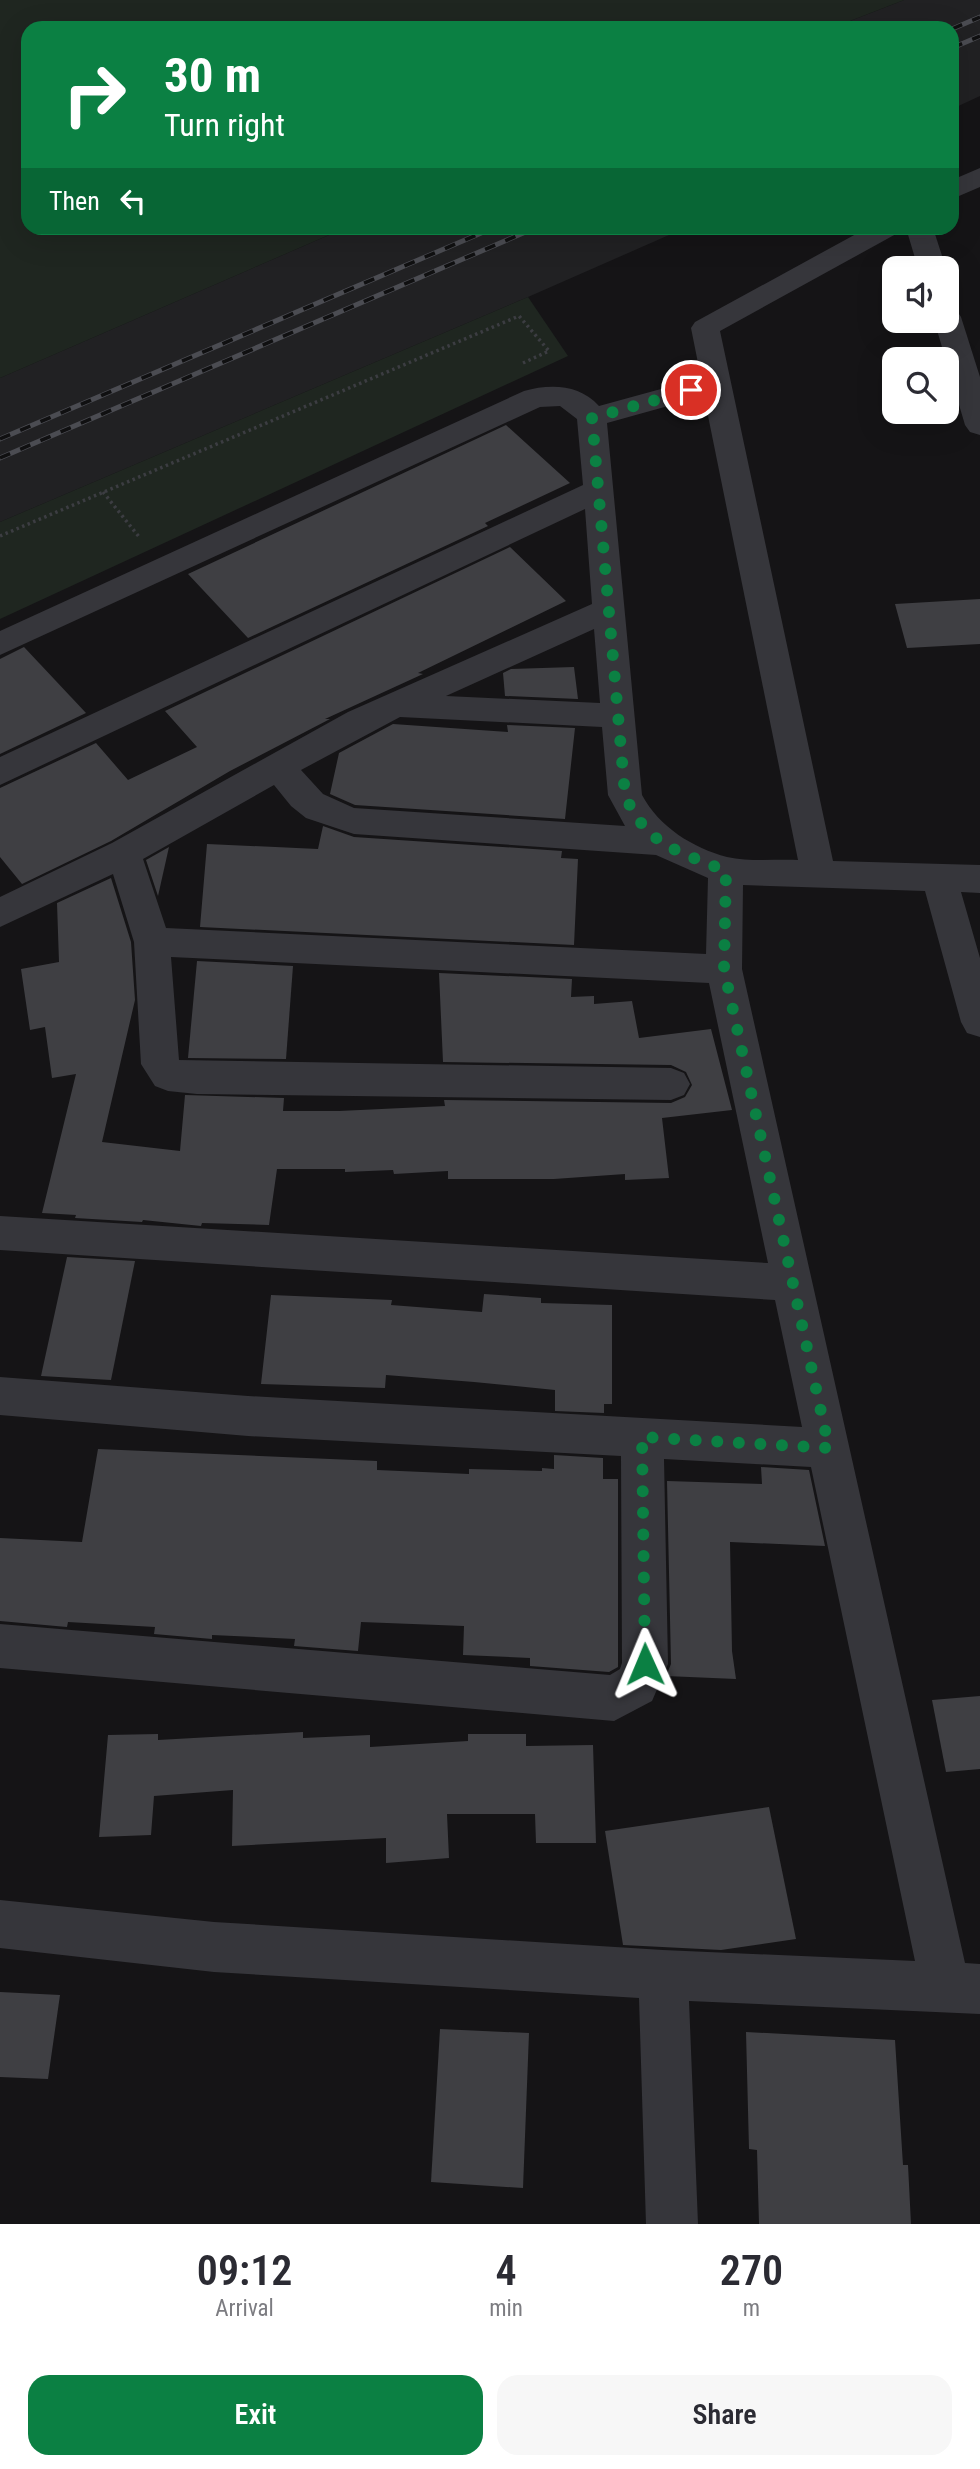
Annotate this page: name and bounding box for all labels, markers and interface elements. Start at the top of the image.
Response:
text: 30 m [164,47,261,104]
icon: right [49,49,140,140]
text: Turn right [164,106,285,144]
icon: left [114,182,152,220]
text: Then [49,186,100,216]
map controls [882,256,959,424]
button: sound [882,256,959,333]
button: search [882,347,959,424]
pin [661,360,721,420]
icon: arrive [672,371,710,409]
position arrow [608,1627,682,1701]
text: 09:12 [197,2246,292,2295]
text: 4 [496,2246,517,2295]
text: 270 [720,2246,783,2295]
text: Arrival [215,2295,274,2322]
text: min [489,2295,523,2322]
text: m [743,2295,760,2322]
button: Exit [28,2375,483,2455]
button: Share [497,2375,952,2455]

